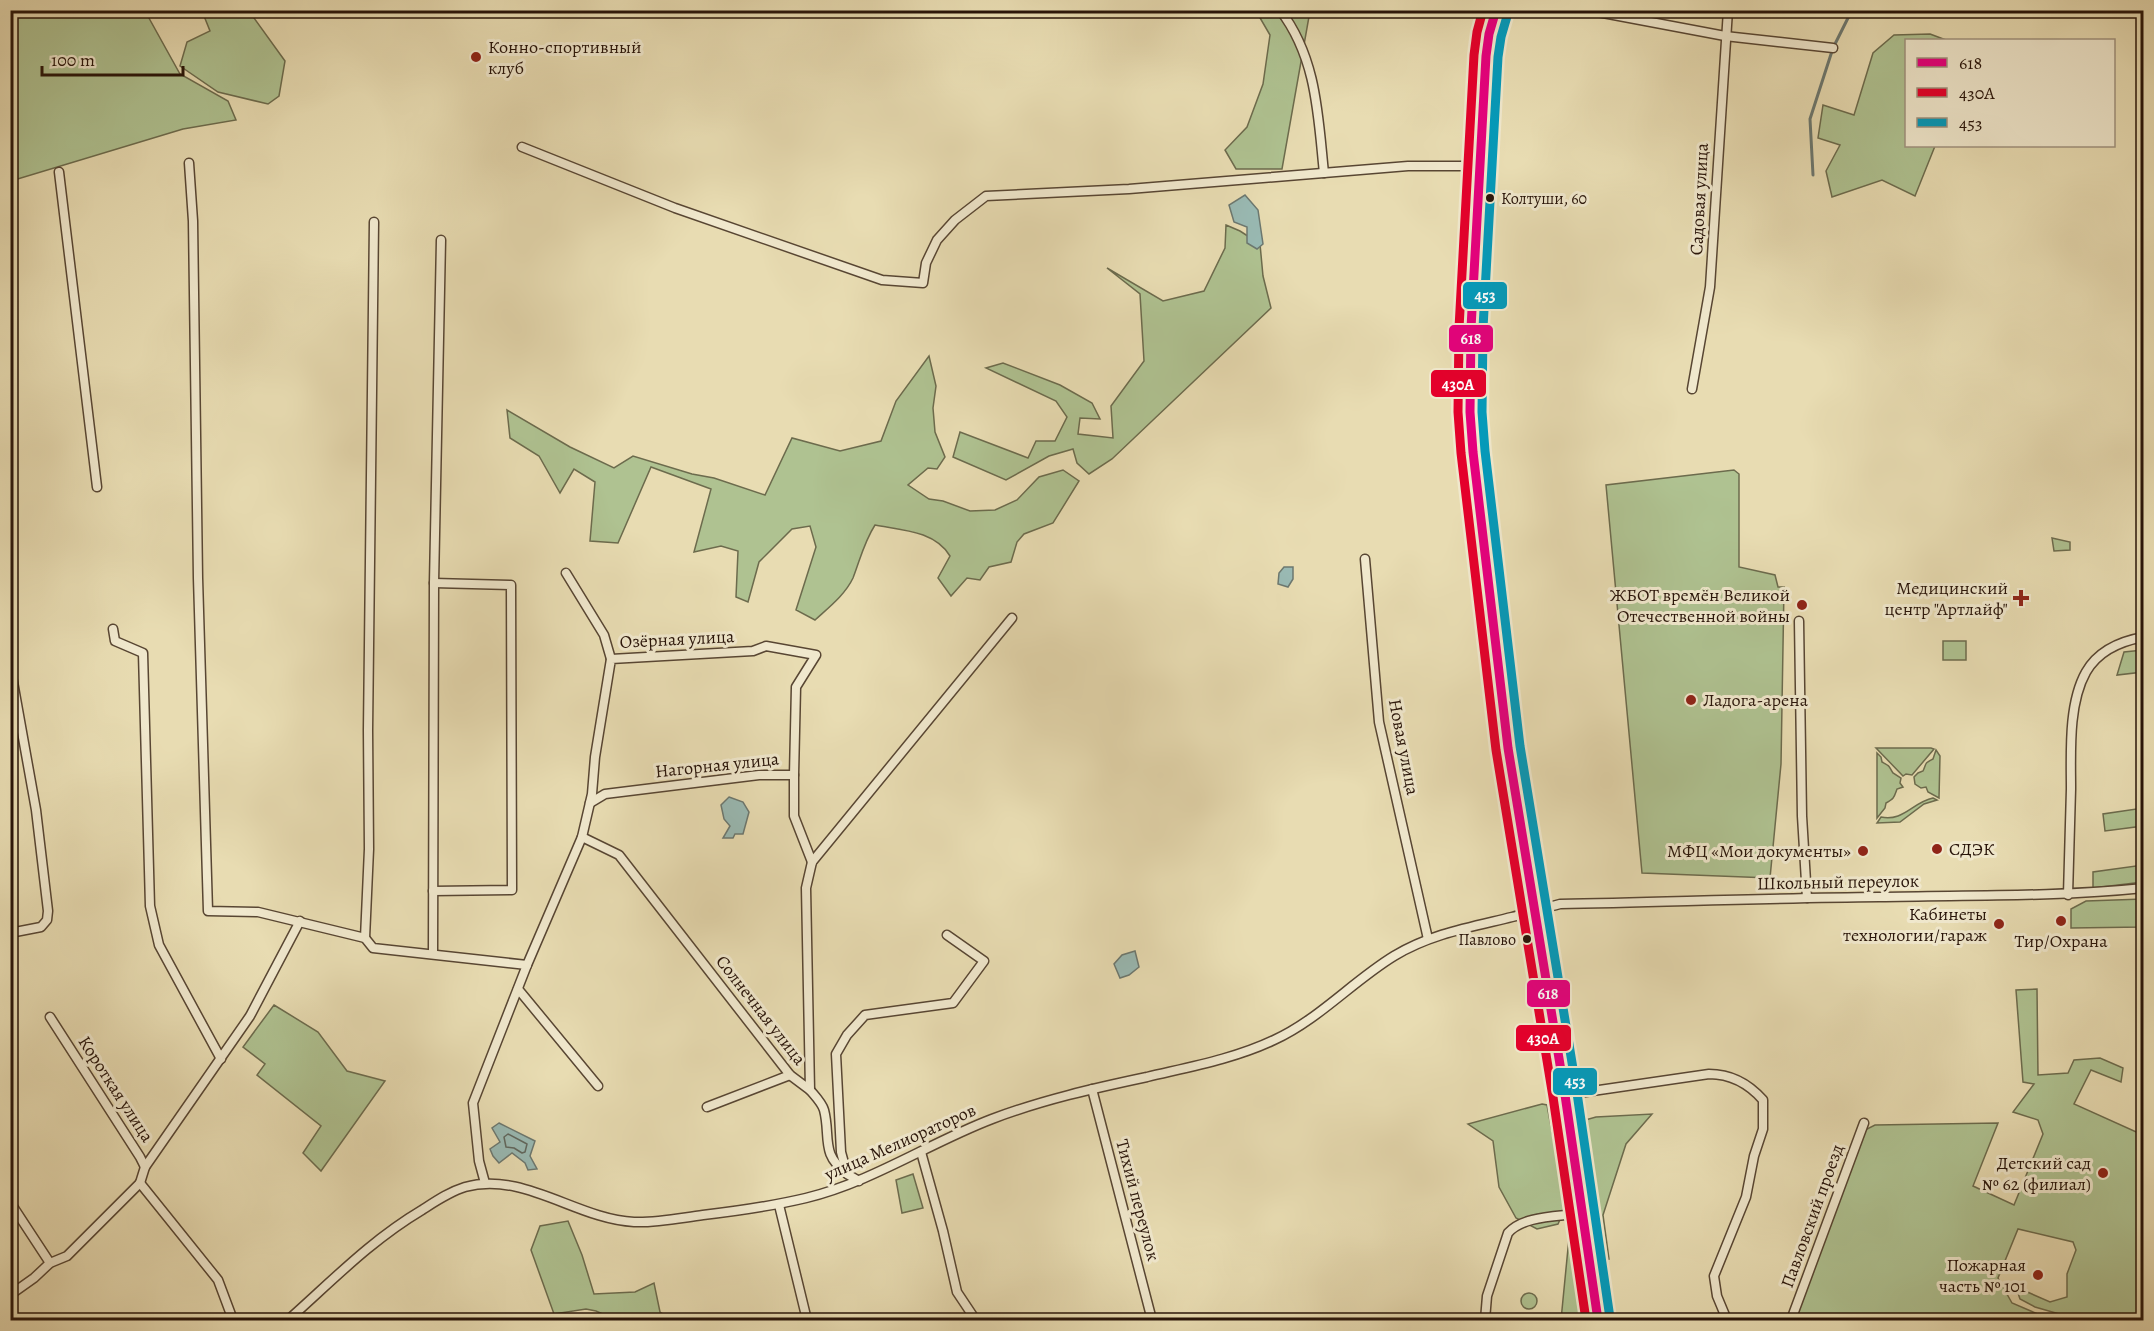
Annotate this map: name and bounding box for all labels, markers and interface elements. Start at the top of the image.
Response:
place label: Конно-спортивный клуб [488,35,642,80]
scale bar [42,39,183,77]
legend [1905,39,2115,147]
text: 100 m [51,48,95,72]
marker: Конно-спортивный клуб [469,50,483,64]
text: 618 [1959,51,1982,75]
text: 430А [1959,81,1995,105]
text: 453 [1959,111,1982,135]
street label: Садовая улица [1684,141,1714,256]
place label: Колтуши, 60 [1501,188,1587,210]
marker: Колтуши, 60 [1484,192,1496,204]
line badge: 453 [1462,281,1508,310]
text: 453 [1474,285,1496,307]
line badge: 618 [1448,324,1494,353]
text: 618 [1461,328,1482,350]
line badge: 430А [1430,369,1487,398]
text: 430А [1442,374,1475,396]
place label: Медицинский центр "Артлайф" [1884,576,2008,621]
place label: ЖБОТ времён Великой Отечественной войны [1610,583,1790,628]
marker: Медицинский центр "Артлайф" [2012,589,2030,607]
marker: ЖБОТ времён Великой Отечественной войны [1795,598,1809,612]
street label: Озёрная улица [619,624,736,654]
place label: Ладога-арена [1703,688,1809,712]
marker: Ладога-арена [1684,693,1698,707]
street label: Новая улица [1383,697,1425,798]
street label: Нагорная улица [654,746,781,783]
place label: СДЭК [1949,837,1995,861]
place label: МФЦ «Мои документы» [1667,839,1851,863]
marker: СДЭК [1930,842,1944,856]
marker: МФЦ «Мои документы» [1856,844,1870,858]
street label: Школьный переулок [1757,869,1919,895]
place label: Кабинеты технологии/гараж [1843,902,1987,947]
marker: Тир/Охрана [2054,914,2068,928]
marker: Кабинеты технологии/гараж [1992,917,2006,931]
place label: Павлово [1458,929,1516,951]
place label: Тир/Охрана [2014,929,2108,953]
marker: Павлово [1521,933,1533,945]
street label: Солнечная улица [711,950,812,1070]
line badge: 618 [1526,979,1571,1008]
text: 618 [1538,983,1559,1005]
line badge: 430А [1515,1024,1572,1052]
text: 430А [1527,1028,1560,1050]
street label: Короткая улица [73,1031,160,1147]
line badge: 453 [1552,1067,1598,1096]
text: 453 [1564,1071,1586,1093]
street label: улица Мелиораторов [820,1098,979,1187]
street label: Тихий переулок [1110,1137,1166,1263]
street label: Павловский проезд [1775,1141,1849,1291]
place label: Детский сад № 62 (филиал) [1982,1151,2091,1196]
marker: Детский сад № 62 (филиал) [2096,1166,2110,1180]
place label: Пожарная часть № 101 [1939,1253,2026,1298]
marker: Пожарная часть № 101 [2031,1268,2045,1282]

